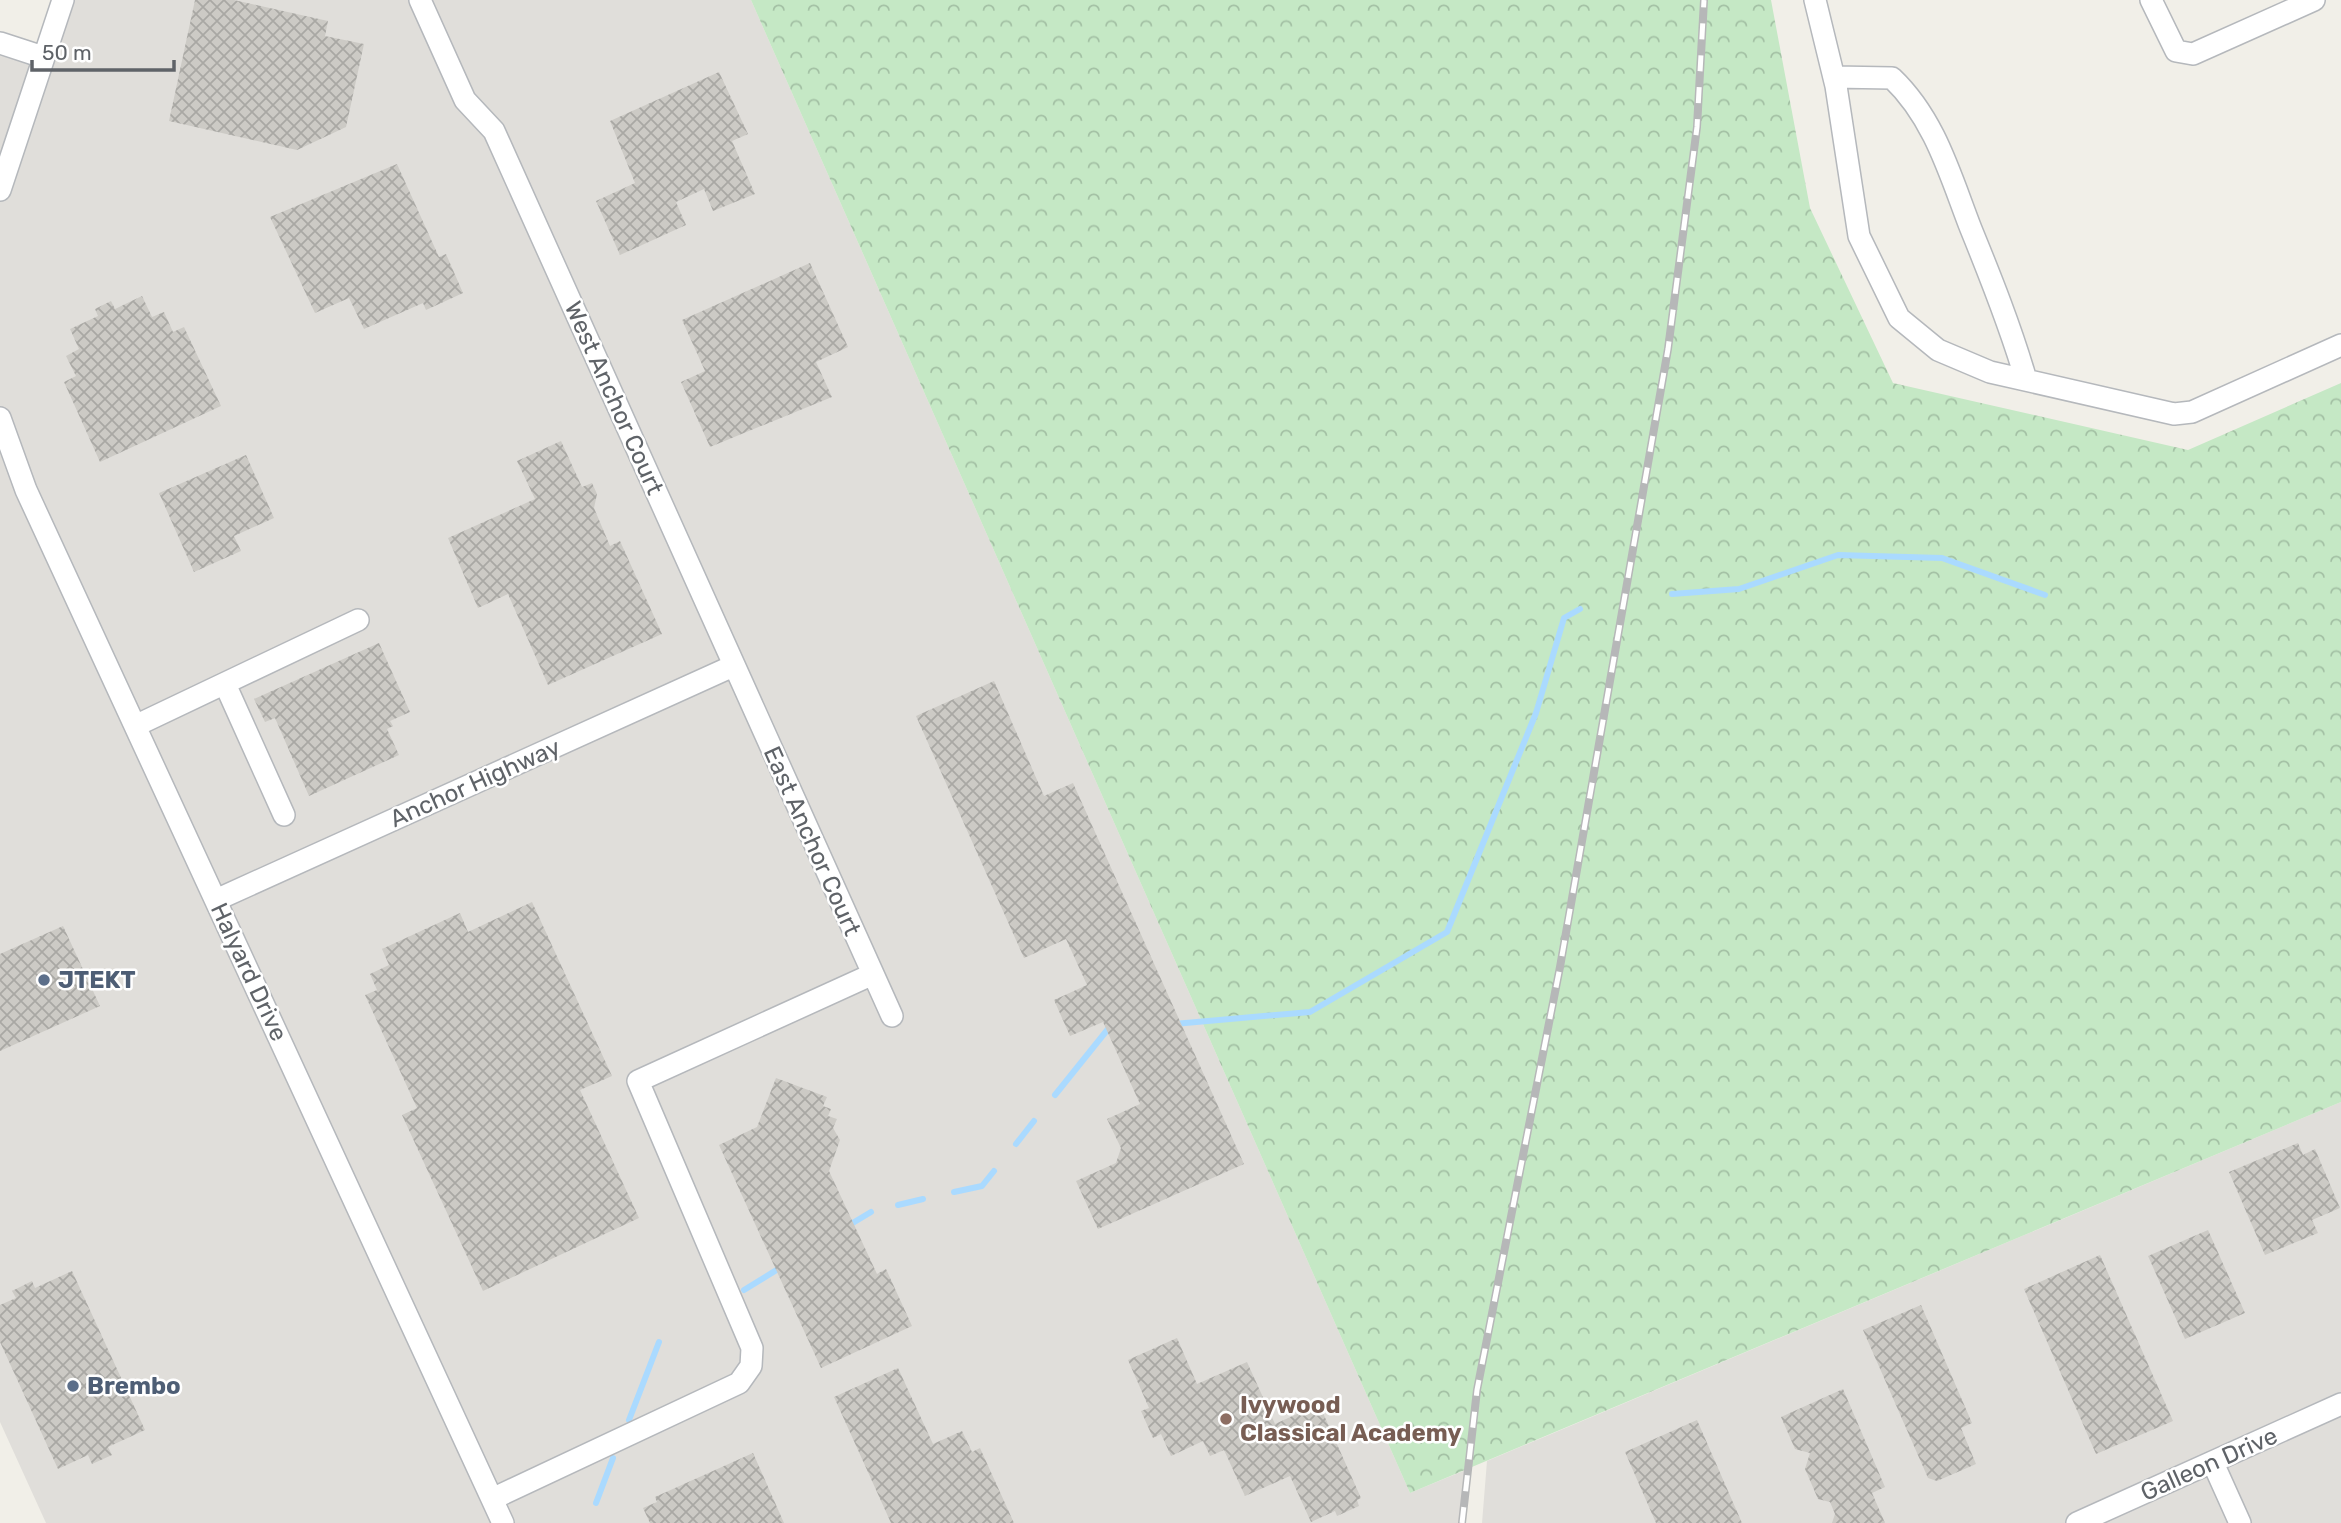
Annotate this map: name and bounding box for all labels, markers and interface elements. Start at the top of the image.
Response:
scale bar [32,28,173,72]
text: 50 m [42,40,92,65]
street label: West Anchor Court [559,297,669,499]
street label: Anchor Highway [385,733,565,833]
street label: East Anchor Court [758,742,866,940]
street label: Halyard Drive [205,899,293,1045]
place label: JTEKT [58,966,136,994]
marker: JTEKT [36,972,52,988]
place label: Brembo [87,1372,181,1400]
marker: Brembo [65,1378,81,1394]
place label: Ivywood Classical Academy [1240,1391,1462,1447]
marker: Ivywood Classical Academy [1218,1411,1234,1427]
street label: Galleon Drive [2136,1421,2282,1507]

